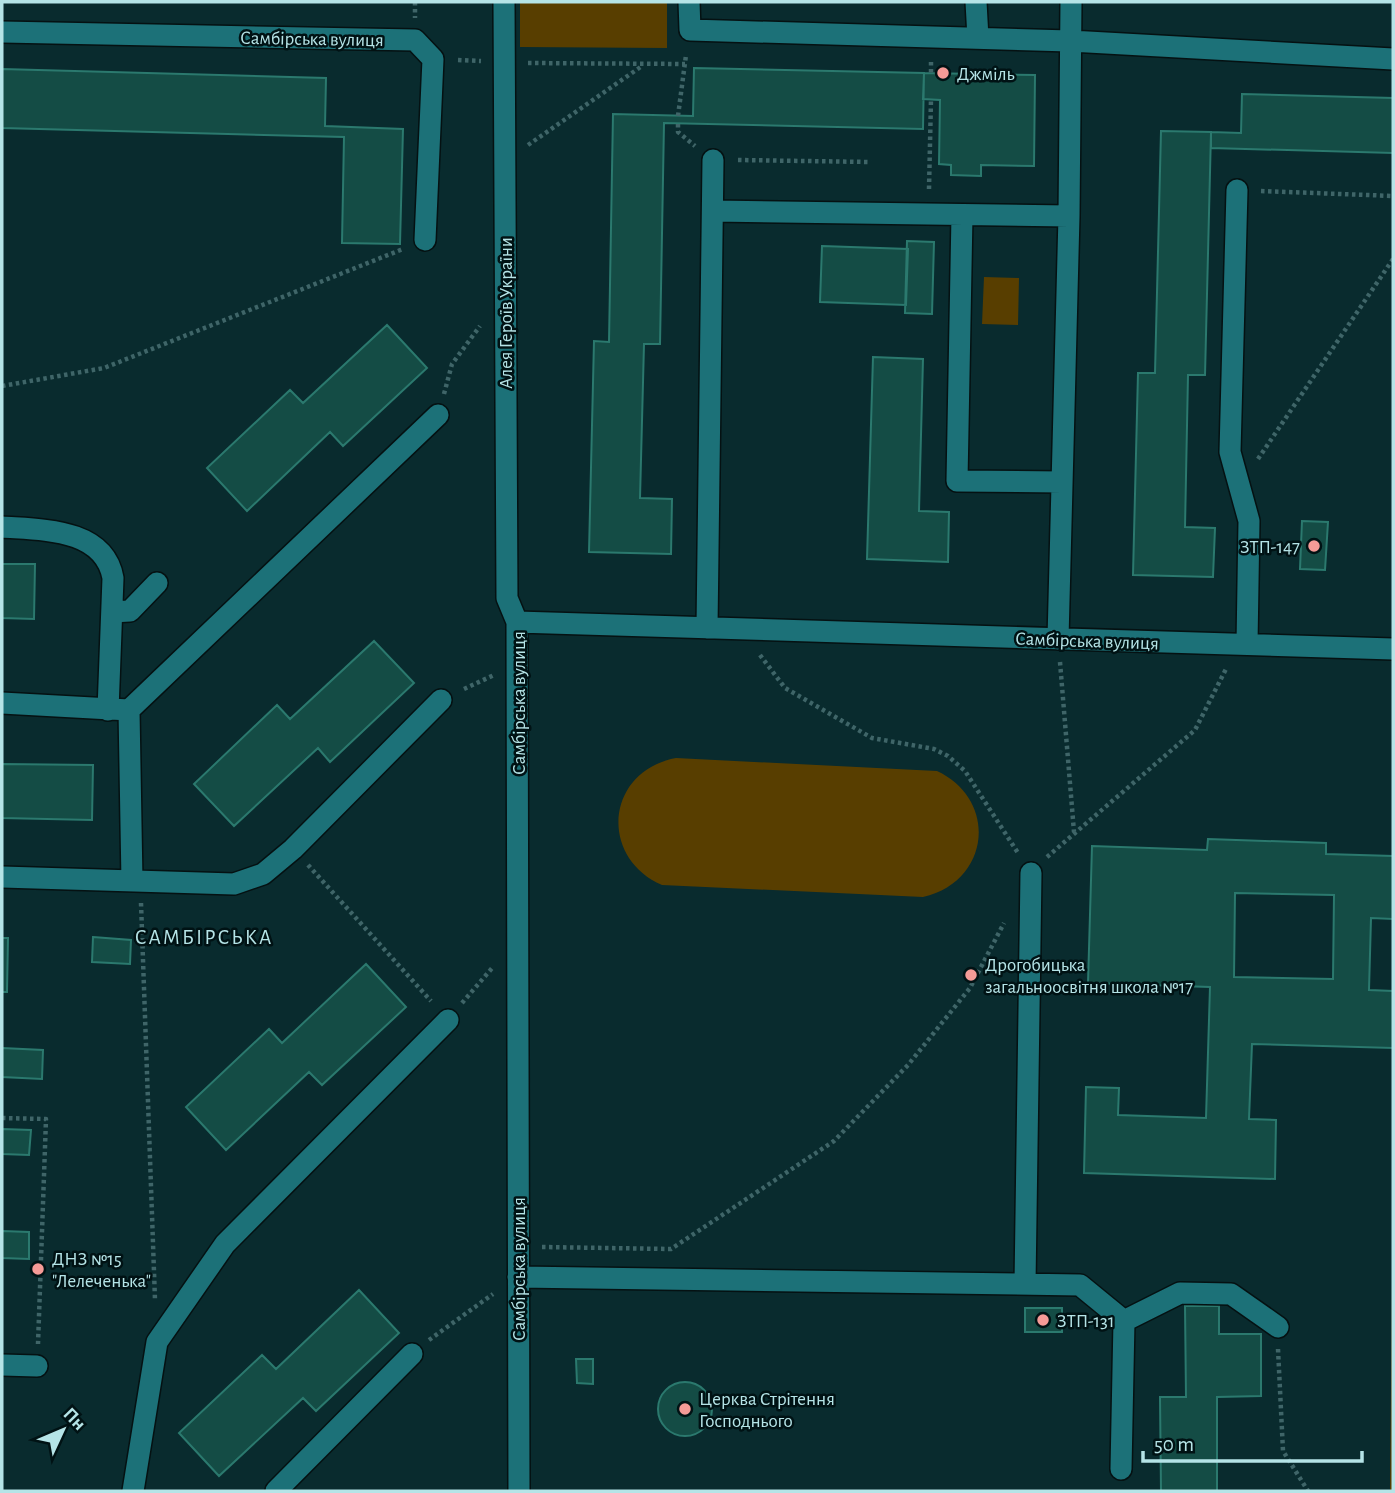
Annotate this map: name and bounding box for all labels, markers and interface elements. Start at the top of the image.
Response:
street label: Самбірська вулиця [240,29,384,50]
marker: Джміль [935,65,951,81]
place label: Джміль [957,65,1014,84]
street label: Алея Героїв України [497,237,516,389]
place label: ЗТП-147 [1240,538,1300,557]
marker: ЗТП-147 [1306,538,1322,554]
street label: Самбірська вулиця [1015,629,1159,654]
street label: Самбірська вулиця [510,631,529,775]
district label: САМБІРСЬКА [135,927,273,948]
place label: Дрогобицька загальноосвітня школа №17 [985,956,1193,997]
marker: Дрогобицька загальноосвітня школа №17 [963,967,979,983]
street label: Самбірська вулиця [510,1197,529,1341]
place label: ДНЗ №15 "Лелеченька" [52,1250,151,1291]
marker: ДНЗ №15 "Лелеченька" [30,1261,46,1277]
marker: ЗТП-131 [1035,1312,1051,1328]
place label: ЗТП-131 [1057,1312,1114,1331]
place label: Церква Стрітення Господнього [699,1390,835,1431]
north arrow [28,1395,98,1465]
marker: Церква Стрітення Господнього [677,1401,693,1417]
text: Пн [59,1404,89,1434]
scale bar [1143,1420,1362,1464]
text: 50 m [1154,1434,1194,1455]

